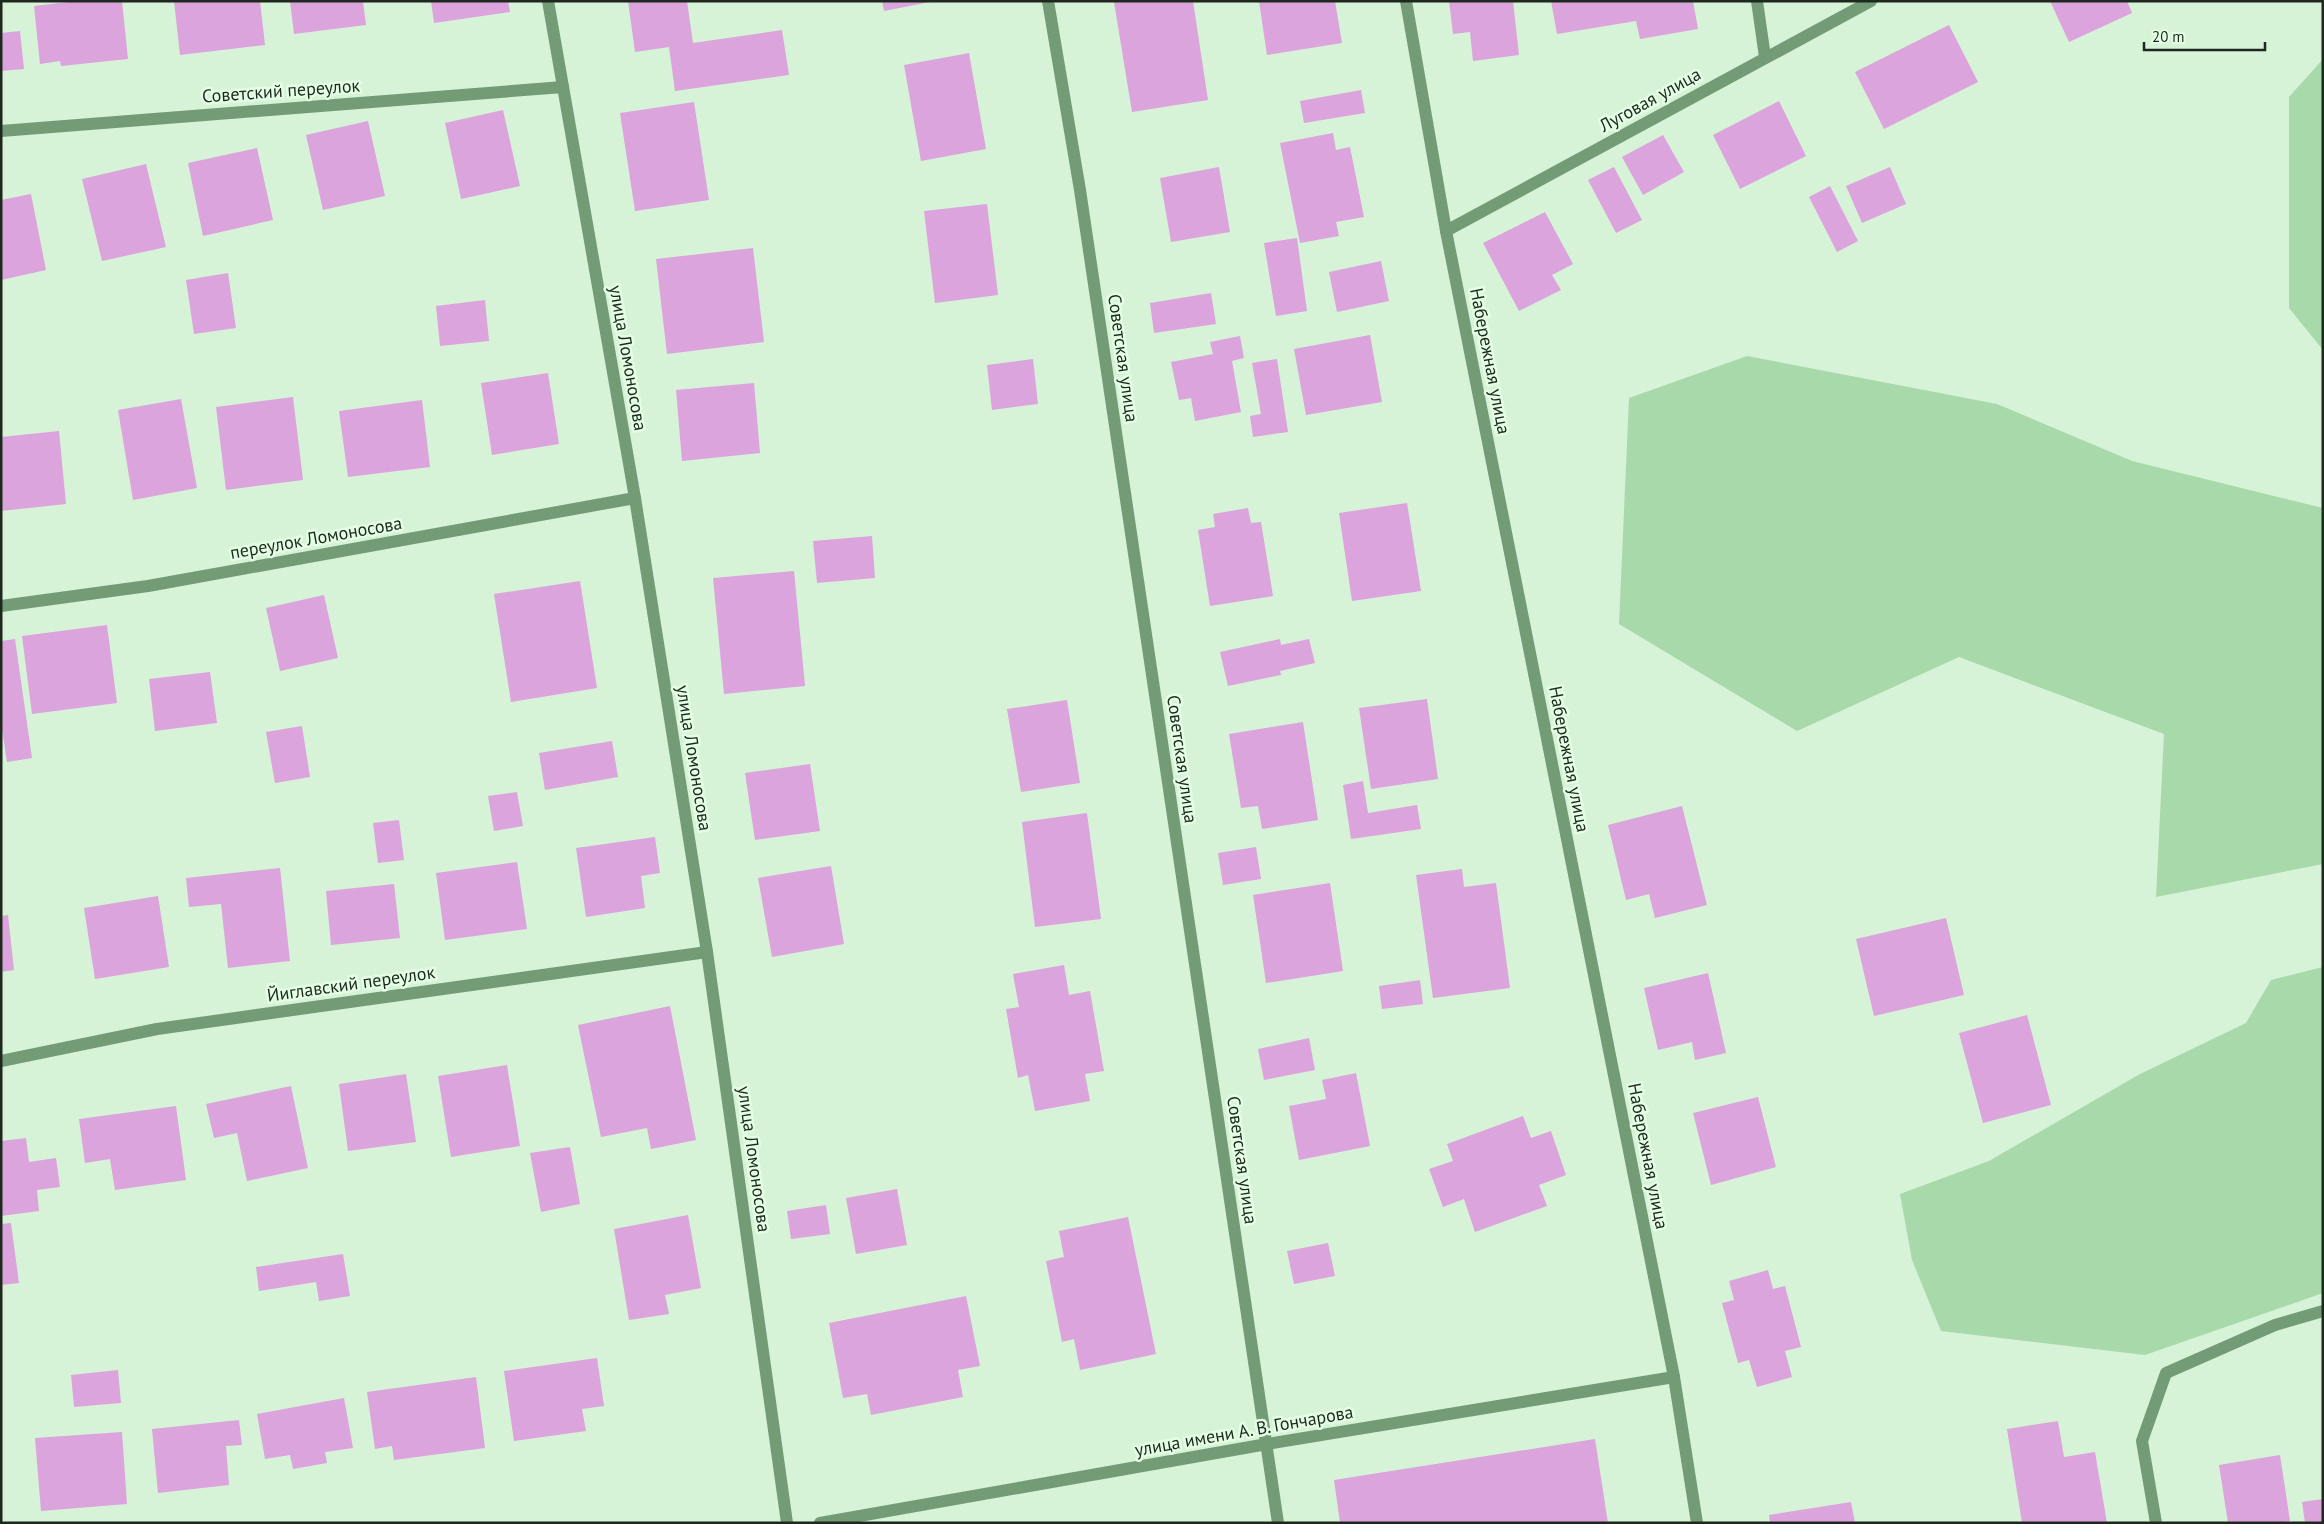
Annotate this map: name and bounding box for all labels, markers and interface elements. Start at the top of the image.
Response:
scale bar [2144,20,2265,52]
text: 20 m [2152,27,2185,46]
street label: Луговая улица [1594,62,1705,137]
street label: Советский переулок [201,73,361,107]
street label: улица Ломоносова [604,283,653,432]
street label: Набережная улица [1465,286,1516,436]
street label: Советская улица [1103,292,1144,423]
street label: переулок Ломоносова [228,511,404,564]
street label: улица Ломоносова [672,683,717,832]
street label: Набережная улица [1544,684,1595,834]
street label: Советская улица [1162,693,1203,824]
street label: Йиглавский переулок [266,960,437,1007]
street label: Набережная улица [1623,1081,1674,1231]
street label: улица Ломоносова [733,1084,776,1233]
street label: Советская улица [1222,1094,1263,1225]
street label: улица имени А. В. Гончарова [1133,1400,1355,1461]

